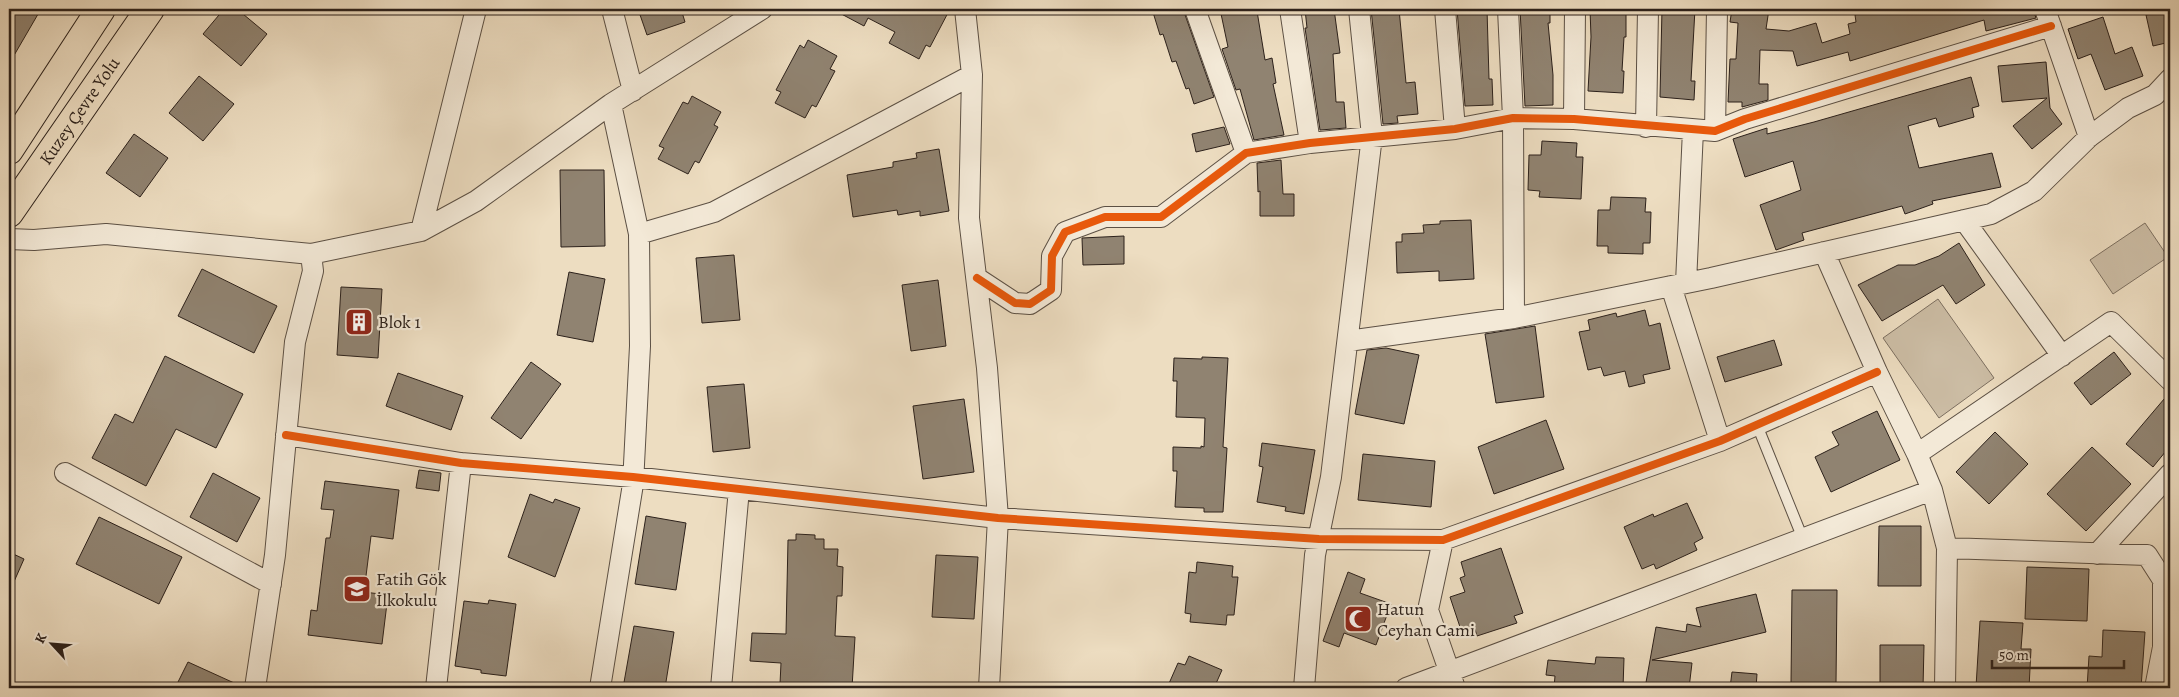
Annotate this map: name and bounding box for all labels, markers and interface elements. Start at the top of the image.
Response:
street label: Kuzey Çevre Yolu [34,52,125,170]
building icon: Blok 1 [344,307,374,337]
place label: Blok 1 [378,310,421,334]
place label: Fatih Gök İlkokulu [376,567,447,612]
school or university icon: Fatih Gök İlkokulu [342,574,372,604]
place label: Hatun Ceyhan Cami [1377,597,1475,642]
mosque icon: Hatun Ceyhan Cami [1343,604,1373,634]
north arrow [28,620,78,670]
text: K [30,630,52,647]
scale bar [1992,637,2124,669]
text: 50 m [1999,645,2029,665]

